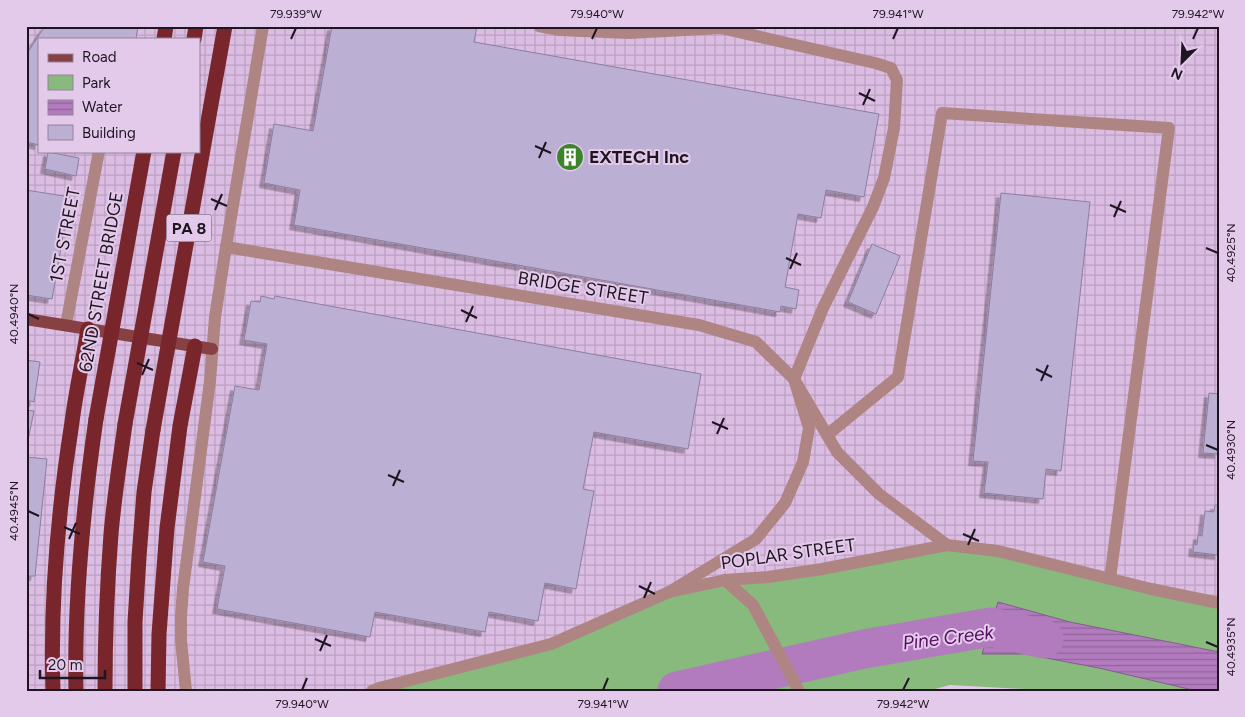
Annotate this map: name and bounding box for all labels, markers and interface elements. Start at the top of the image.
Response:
text: 79.939°W [270,7,322,21]
text: 79.940°W [570,7,624,21]
text: 79.941°W [873,7,924,21]
text: 79.942°W [1172,7,1225,21]
legend [38,38,200,152]
north arrow [1158,38,1208,88]
text: Road [82,48,117,66]
text: N [1169,63,1185,83]
text: Park [82,74,111,92]
text: Water [82,98,122,116]
text: Building [82,124,136,142]
building icon: EXTECH Inc [555,142,585,172]
place label: EXTECH Inc [589,146,689,168]
street label: 1ST STREET [45,186,85,284]
street label: 62ND STREET BRIDGE [74,190,128,374]
road number: PA 8 [166,214,212,242]
text: 40.4925°N [1224,223,1238,283]
street label: BRIDGE STREET [516,267,650,309]
text: 40.4940°N [7,284,21,344]
text: 40.4930°N [1224,420,1238,480]
text: 40.4945°N [7,481,21,541]
street label: POPLAR STREET [719,534,857,574]
text: 40.4935°N [1224,617,1238,677]
water label: Pine Creek [901,620,996,654]
scale bar [40,647,105,679]
text: 20 m [48,656,82,674]
text: 79.940°W [275,697,329,711]
text: 79.941°W [578,697,629,711]
text: 79.942°W [877,697,930,711]

